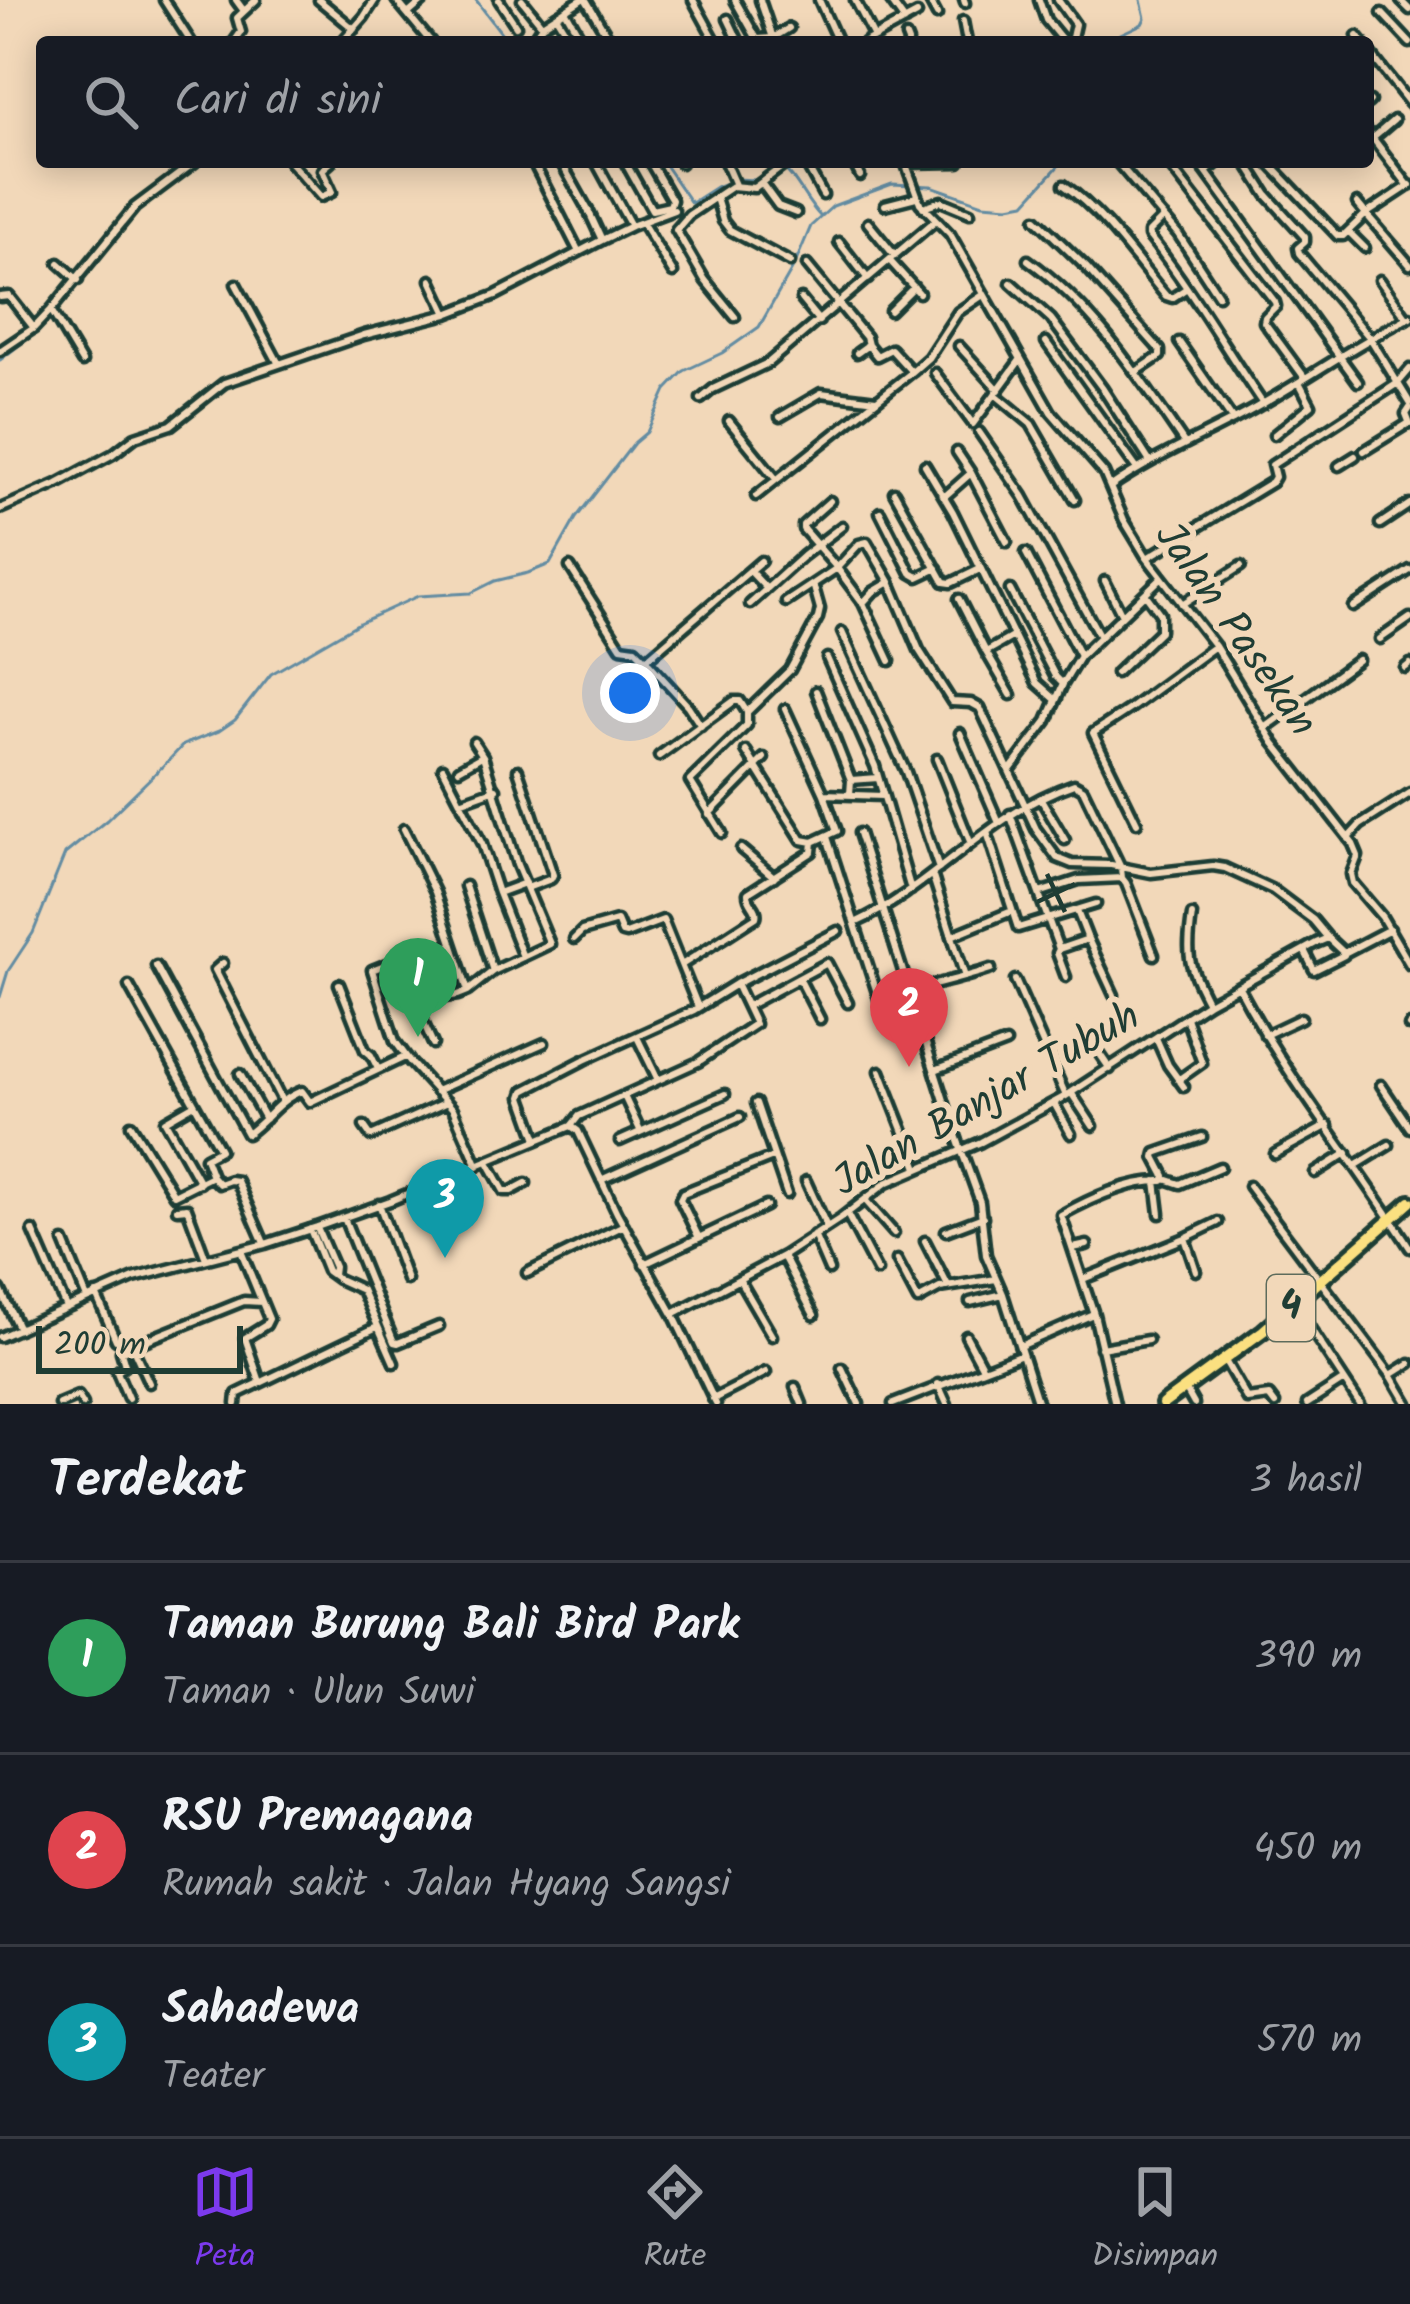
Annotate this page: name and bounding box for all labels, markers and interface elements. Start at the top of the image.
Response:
search box [36,36,1374,168]
text: Cari di sini [174,66,382,138]
icon: search [78,69,144,135]
street label: Jalan Pasekan [1136,509,1334,751]
your location [600,663,660,723]
pin: 1 [379,938,457,1037]
pin: 2 [870,968,948,1067]
street label: Jalan Banjar Tubuh [820,984,1154,1216]
pin: 3 [406,1159,484,1258]
road number: 4 [1267,1275,1315,1341]
scale bar [36,1320,243,1373]
text: 200 m [54,1320,146,1373]
text: Terdekat [48,1442,246,1523]
text: 3 hasil [1249,1451,1362,1513]
text: Taman Burung Bali Bird Park [162,1591,739,1663]
text: 1 [81,1627,93,1689]
text: 390 m [1255,1627,1362,1689]
text: Taman · Ulun Suwi [162,1663,475,1725]
text: RSU Premagana [162,1783,473,1855]
text: 2 [76,1819,98,1881]
text: 450 m [1253,1819,1362,1881]
text: Rumah sakit · Jalan Hyang Sangsi [162,1855,730,1917]
text: Sahadewa [162,1975,359,2047]
text: 3 [76,2011,98,2073]
text: 570 m [1257,2011,1362,2073]
text: Teater [162,2047,264,2109]
tab: Peta [192,2159,258,2284]
tab: Rute [642,2159,708,2284]
tab: Disimpan [1092,2159,1218,2284]

